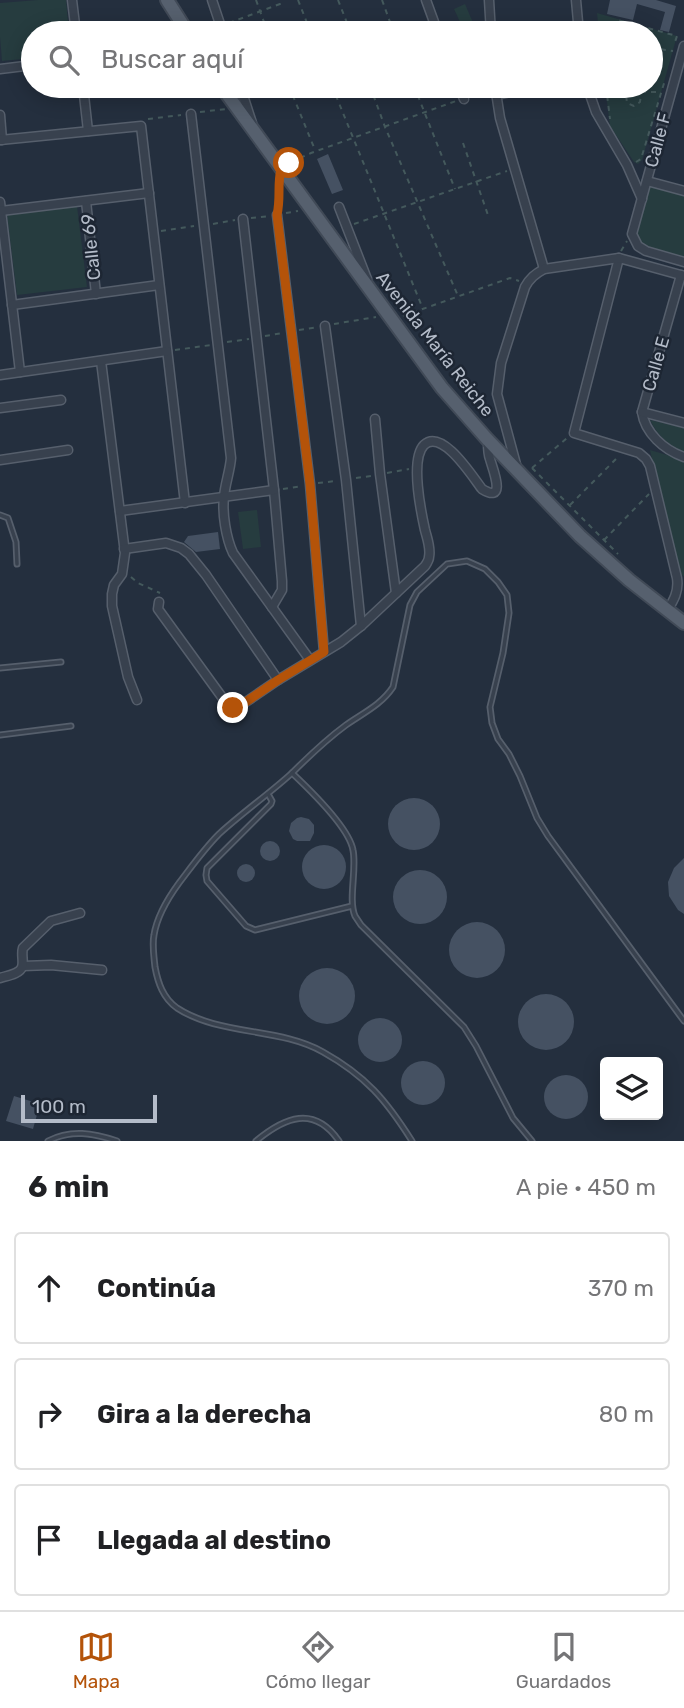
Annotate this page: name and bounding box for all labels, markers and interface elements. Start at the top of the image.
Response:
search box [21,21,663,98]
icon: search [45,41,83,79]
text: Buscar aquí [101,44,243,75]
street label: Calle F [640,110,676,170]
route start [273,147,304,178]
street label: Calle 69 [77,213,105,281]
street label: Avenida María Reiche [371,267,499,421]
street label: Calle E [638,334,674,394]
route end [217,692,248,723]
map controls [600,1057,663,1120]
button: layers [600,1057,663,1120]
scale bar [21,1092,158,1124]
text: 100 m [32,1095,86,1118]
text: 6 min [28,1169,109,1205]
text: A pie · 450 m [516,1173,656,1201]
icon: ahead [30,1269,68,1307]
text: Continúa [97,1273,216,1304]
text: 370 m [588,1274,654,1302]
icon: right [30,1395,68,1433]
text: Gira a la derecha [97,1399,311,1430]
text: 80 m [599,1400,654,1428]
icon: arrive [30,1521,68,1559]
text: Llegada al destino [97,1525,331,1556]
tab: Mapa [73,1628,120,1693]
tab: Cómo llegar [265,1628,370,1693]
tab: Guardados [516,1628,611,1693]

